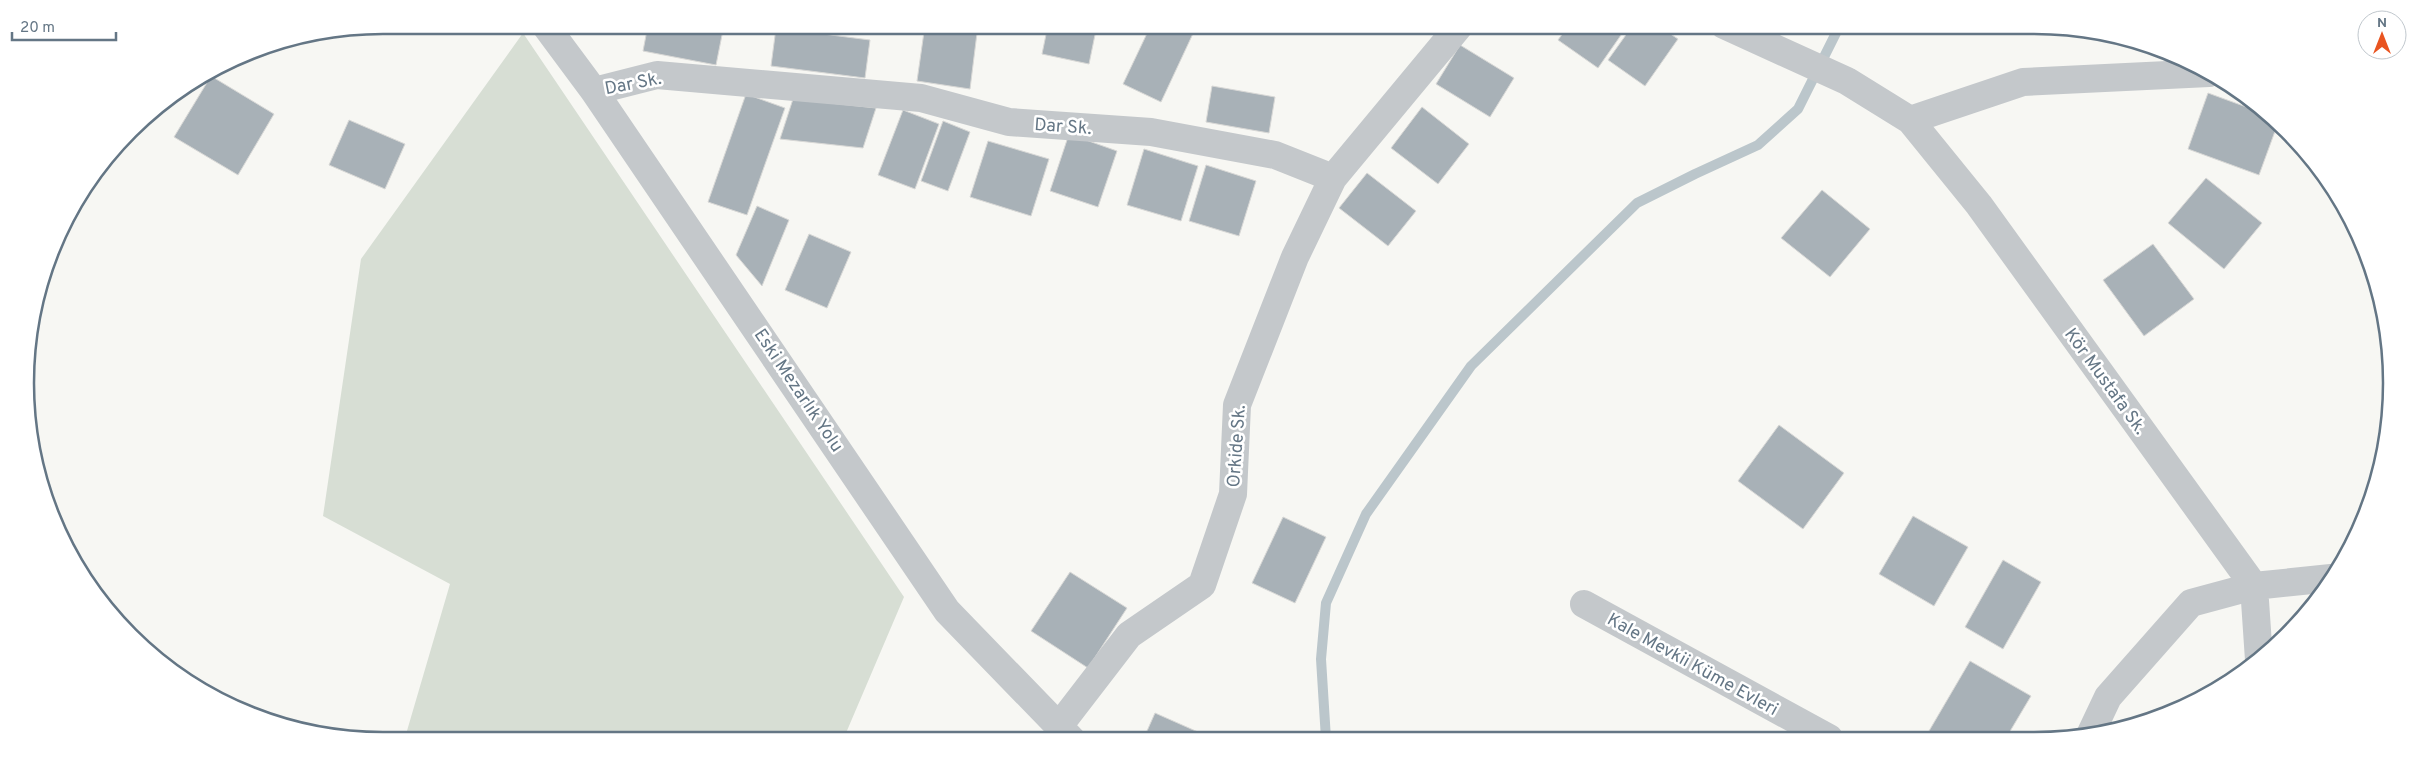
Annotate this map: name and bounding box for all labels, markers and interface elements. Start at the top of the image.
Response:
scale bar [12,10,116,42]
north arrow [2357,10,2407,60]
text: N [2377,15,2387,32]
text: 20 m [20,19,55,38]
street label: Dar Sk. [603,68,664,101]
street label: Dar Sk. [1033,114,1092,141]
street label: Kör Mustafa Sk. [2058,324,2151,440]
street label: Eski Mezarlık Yolu [748,325,848,457]
street label: Orkide Sk. [1223,404,1252,488]
street label: Kale Mevkii Küme Evleri [1603,609,1782,722]

